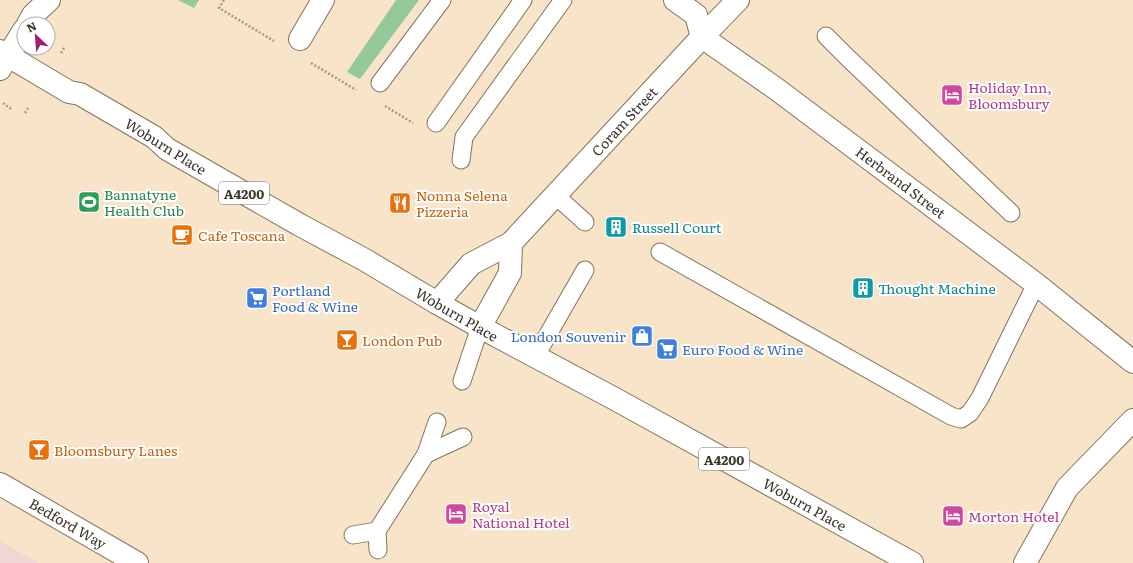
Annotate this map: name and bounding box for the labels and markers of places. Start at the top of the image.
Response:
place label: Holiday Inn, Bloomsbury [968,77,1052,113]
hotel icon: Holiday Inn, Bloomsbury [939,82,965,108]
place label: Bannatyne Health Club [104,184,184,220]
place label: Nonna Selena Pizzeria [416,185,508,221]
sports icon: Bannatyne Health Club [76,189,102,215]
restaurant icon: Nonna Selena Pizzeria [387,190,413,216]
building icon: Russell Court [603,214,629,240]
place label: Russell Court [632,217,722,237]
cafe icon: Cafe Toscana [169,222,195,248]
place label: Cafe Toscana [198,225,286,245]
building icon: Thought Machine [850,275,876,301]
place label: Thought Machine [878,278,996,298]
place label: Portland Food & Wine [272,280,358,316]
supermarket icon: Portland Food & Wine [244,285,270,311]
shop icon: London Souvenir [629,323,655,349]
place label: London Souvenir [511,326,626,346]
bar icon: London Pub [334,327,360,353]
place label: London Pub [362,330,442,350]
supermarket icon: Euro Food & Wine [654,336,680,362]
place label: Euro Food & Wine [682,339,803,359]
bar icon: Bloomsbury Lanes [26,437,52,463]
place label: Bloomsbury Lanes [54,440,177,460]
place label: Royal National Hotel [472,496,570,532]
hotel icon: Royal National Hotel [443,501,469,527]
hotel icon: Morton Hotel [940,503,966,529]
place label: Morton Hotel [968,506,1059,526]

